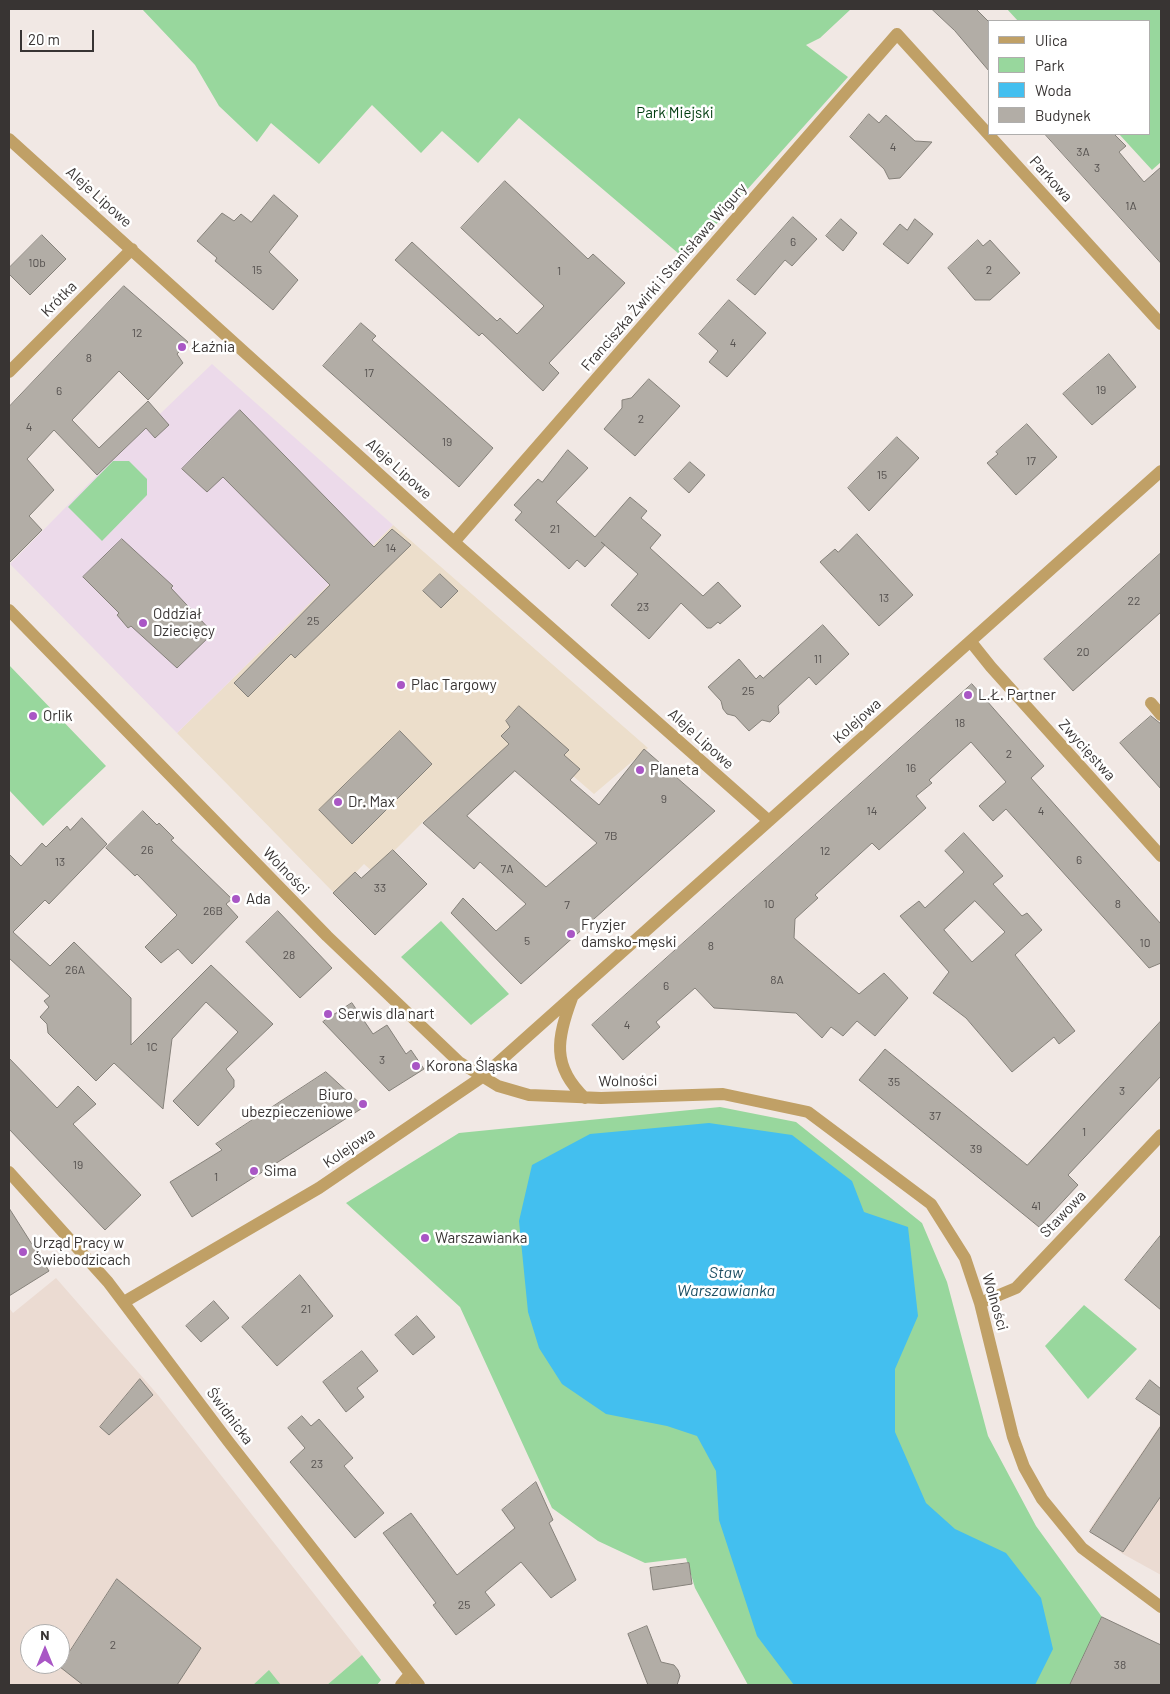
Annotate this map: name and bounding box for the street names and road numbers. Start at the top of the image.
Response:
street label: Parkowa [1026,152,1076,206]
street label: Aleje Lipowe [62,163,136,231]
street label: Franciszka Żwirki i Stanisława Wigury [577,179,751,375]
street label: Krótka [37,277,81,321]
street label: Aleje Lipowe [362,435,436,503]
street label: Kolejowa [829,695,885,747]
street label: Aleje Lipowe [664,705,738,773]
street label: Zwycięstwa [1055,716,1119,784]
street label: Wolności [259,843,313,899]
street label: Wolności [598,1071,658,1091]
street label: Kolejowa [320,1124,378,1172]
street label: Stawowa [1036,1187,1090,1241]
street label: Wolności [978,1271,1012,1333]
street label: Świdnicka [203,1384,257,1448]

